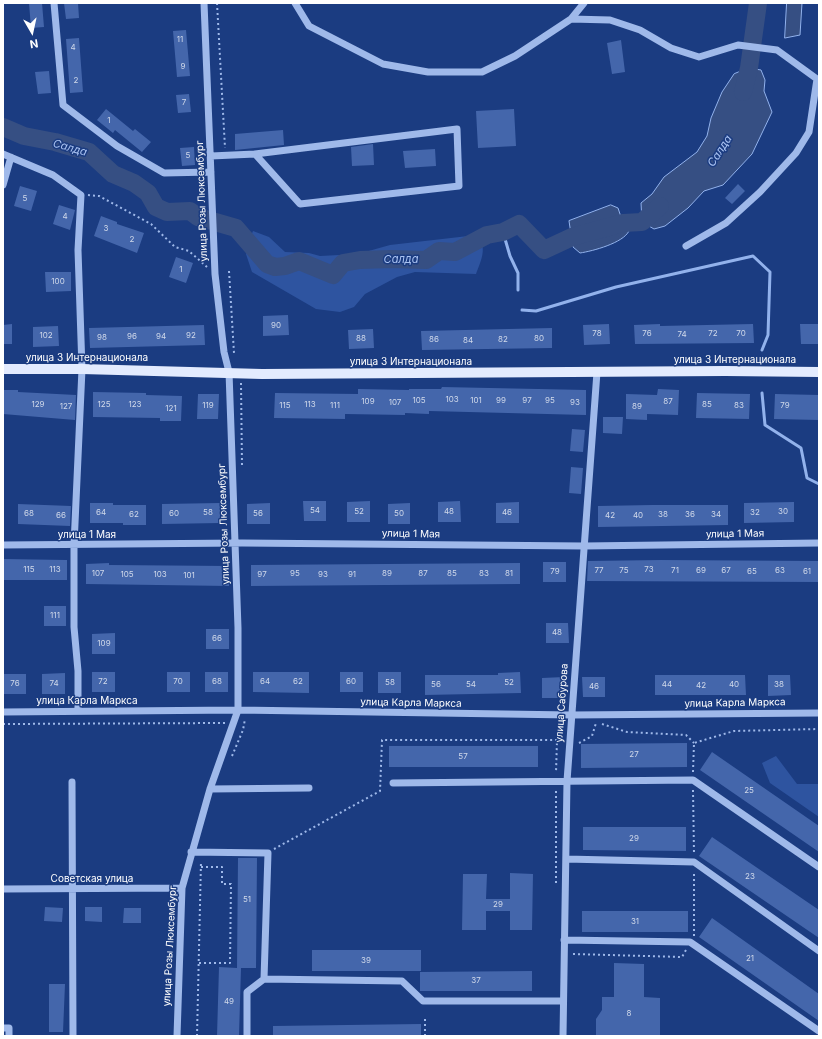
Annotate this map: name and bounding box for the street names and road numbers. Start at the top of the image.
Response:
street label: улица Розы Люксембург [194,140,210,262]
street label: улица 3 Интернационала [26,352,148,364]
street label: улица 3 Интернационала [674,354,796,366]
street label: улица 3 Интернационала [350,356,472,368]
street label: улица Розы Люксембург [216,463,232,585]
street label: улица 1 Мая [382,527,440,541]
street label: улица 1 Мая [706,527,764,541]
street label: улица 1 Мая [58,529,116,541]
street label: улица Сабурова [553,663,571,743]
street label: улица Карла Маркса [36,695,138,707]
street label: улица Карла Маркса [360,696,462,710]
street label: улица Карла Маркса [684,696,786,710]
street label: Советская улица [51,873,133,885]
street label: улица Розы Люксембург [161,885,179,1007]

